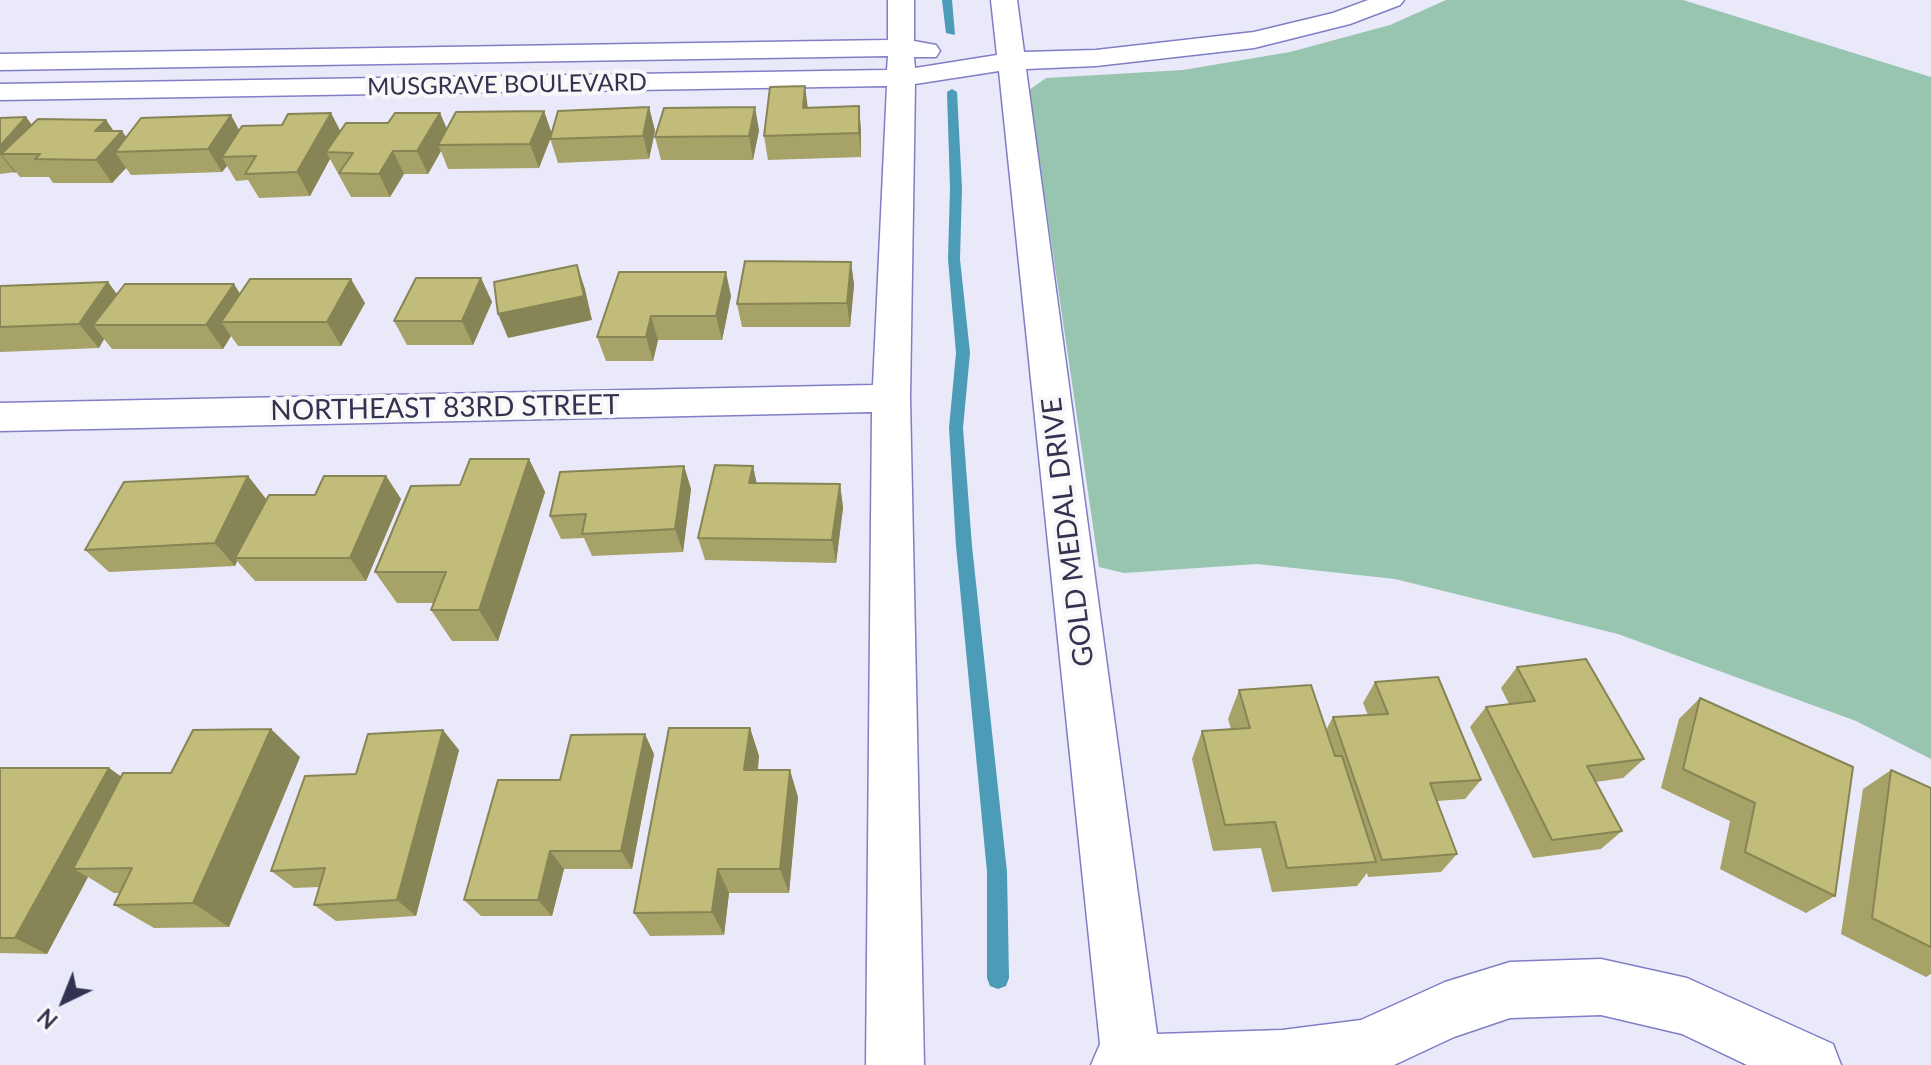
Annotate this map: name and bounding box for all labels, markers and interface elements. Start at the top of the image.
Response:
street label: MUSGRAVE BOULEVARD [367,68,647,102]
street label: NORTHEAST 83RD STREET [270,388,620,428]
street label: GOLD MEDAL DRIVE [1035,395,1101,669]
north arrow [24,961,104,1041]
text: N [32,1003,63,1035]

